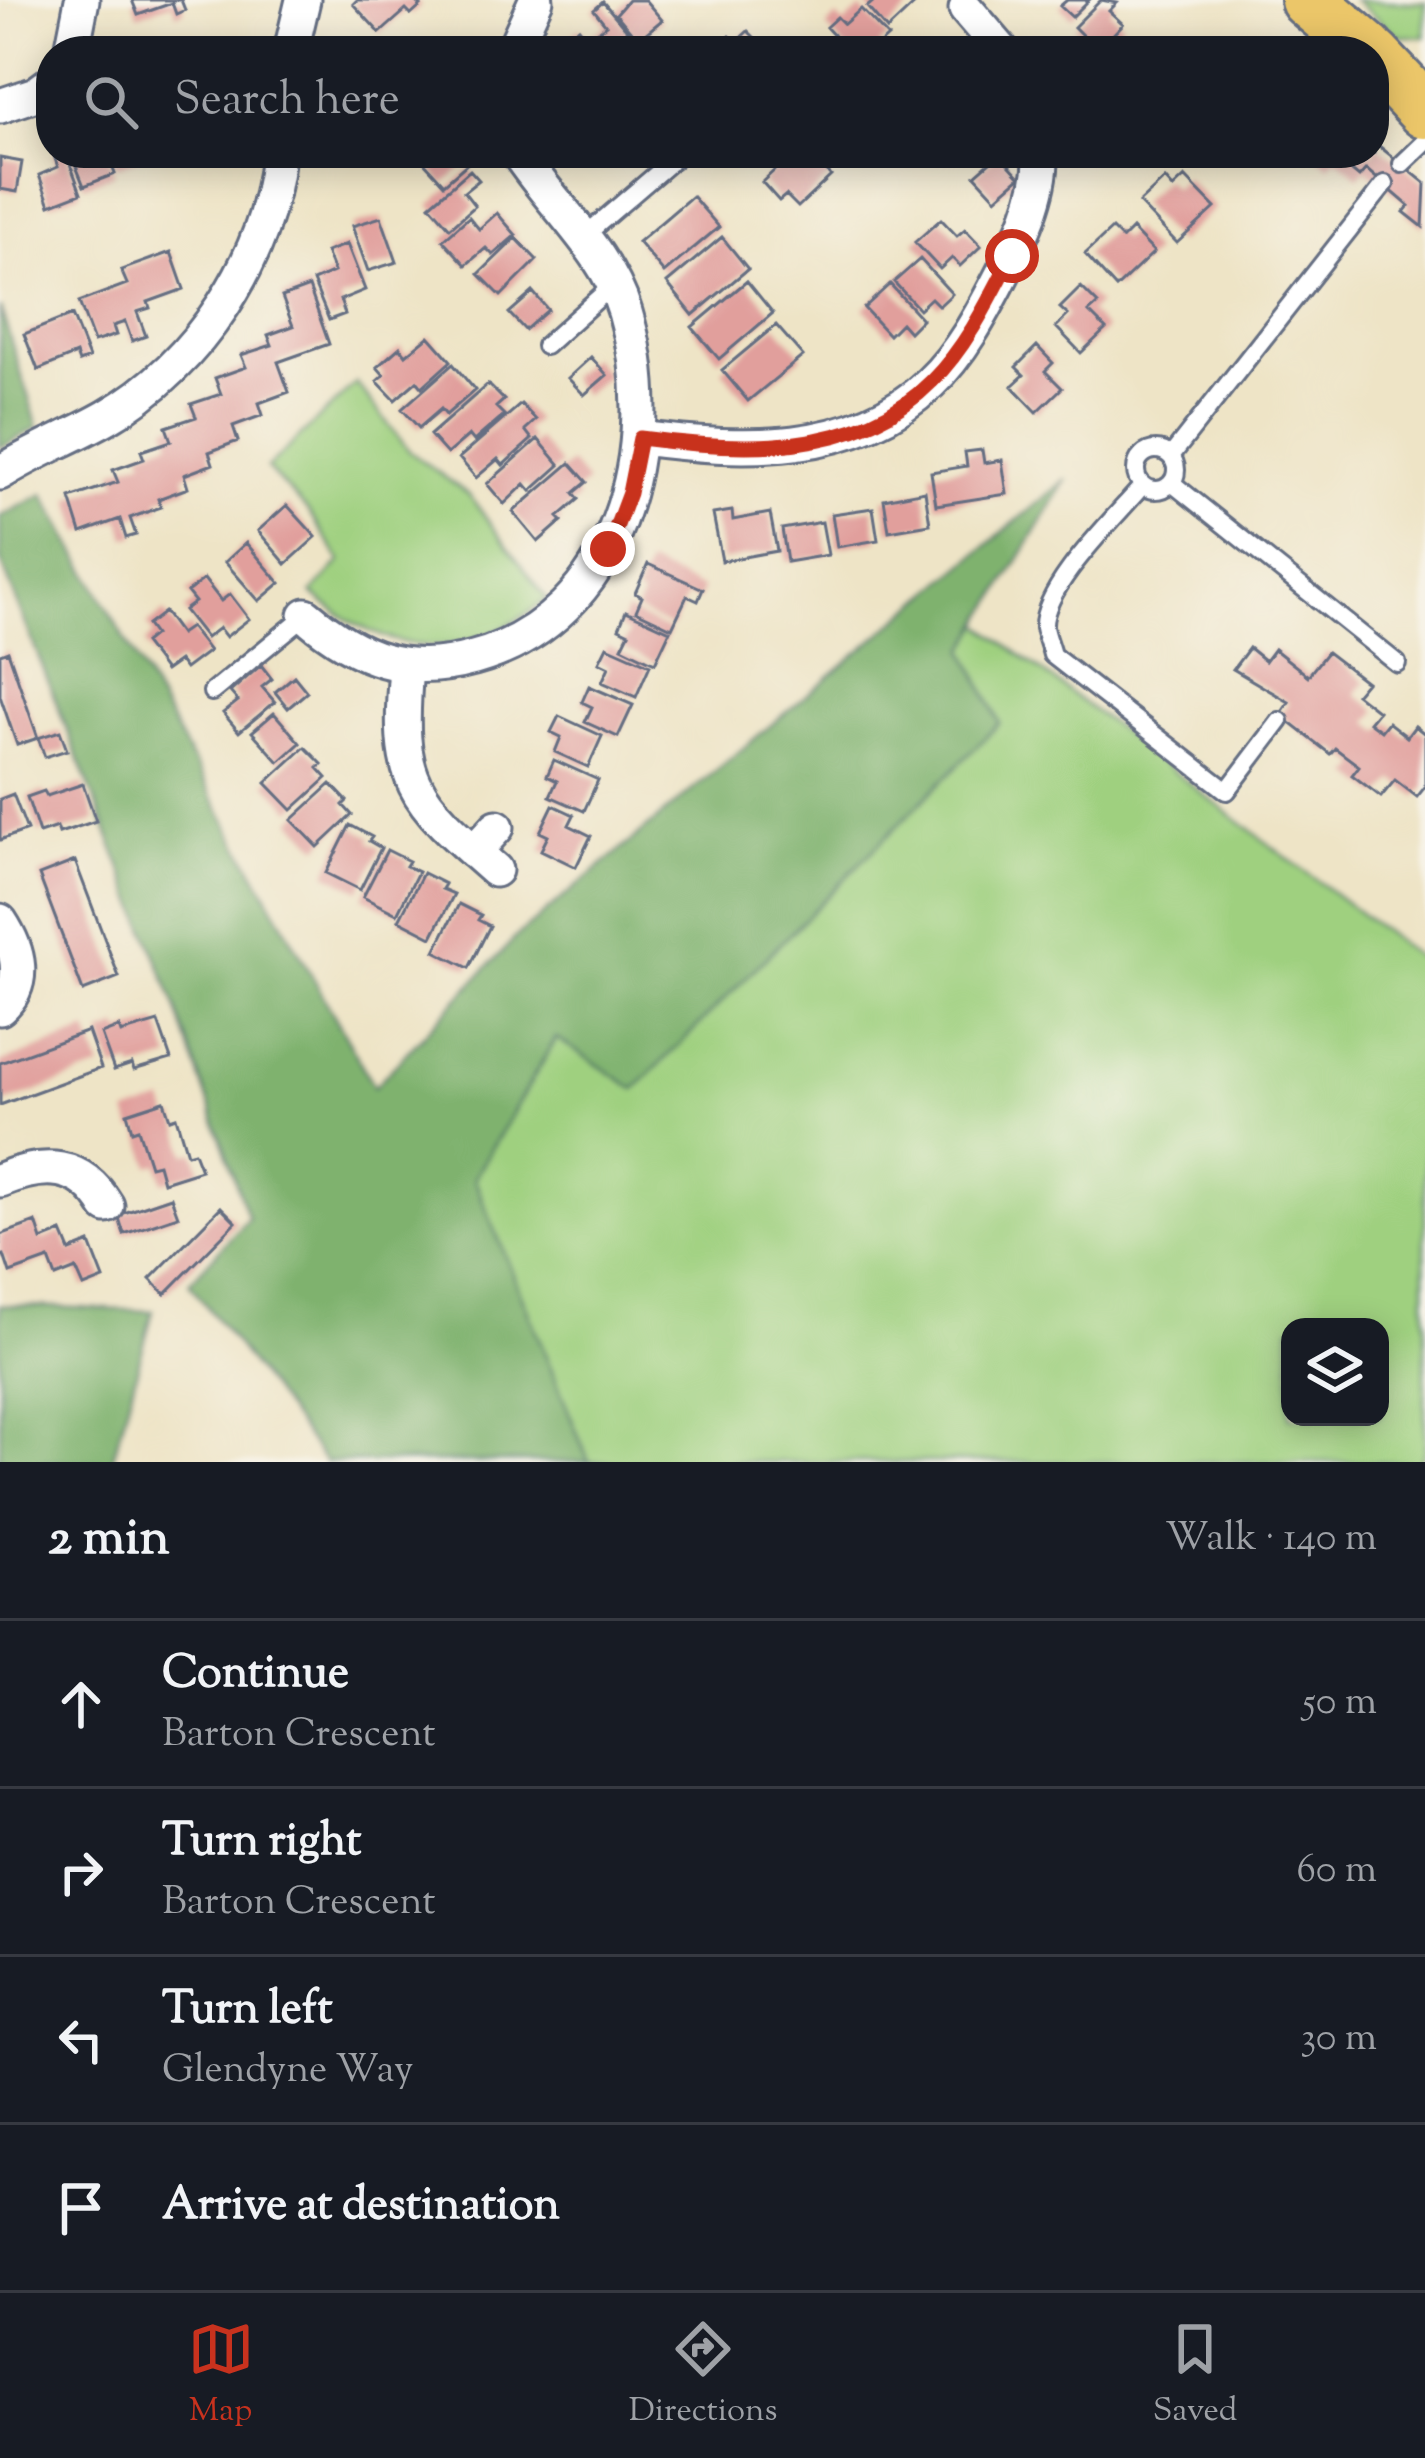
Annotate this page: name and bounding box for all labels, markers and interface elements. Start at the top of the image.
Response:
search box [36,36,1389,168]
icon: search [78,69,144,135]
text: Search here [174,70,400,135]
route start [985,229,1039,283]
route end [581,522,635,576]
map controls [1281,1318,1389,1426]
button: layers [1281,1318,1389,1426]
text: 2 min [48,1504,170,1577]
text: Walk · 140 m [1165,1512,1377,1568]
text: Continue [162,1643,349,1708]
icon: ahead [48,1671,114,1737]
text: 50 m [1302,1676,1377,1732]
text: Barton Crescent [162,1708,435,1764]
text: Turn right [162,1811,361,1876]
icon: right [48,1839,114,1905]
text: 60 m [1296,1844,1377,1900]
text: Barton Crescent [162,1876,435,1932]
text: Turn left [162,1979,333,2044]
icon: left [48,2007,114,2073]
text: 30 m [1300,2012,1377,2068]
text: Glendyne Way [162,2044,413,2100]
icon: arrive [48,2175,114,2241]
text: Arrive at destination [162,2175,560,2240]
tab: Map [188,2316,254,2436]
tab: Directions [629,2316,778,2436]
tab: Saved [1153,2316,1237,2436]

